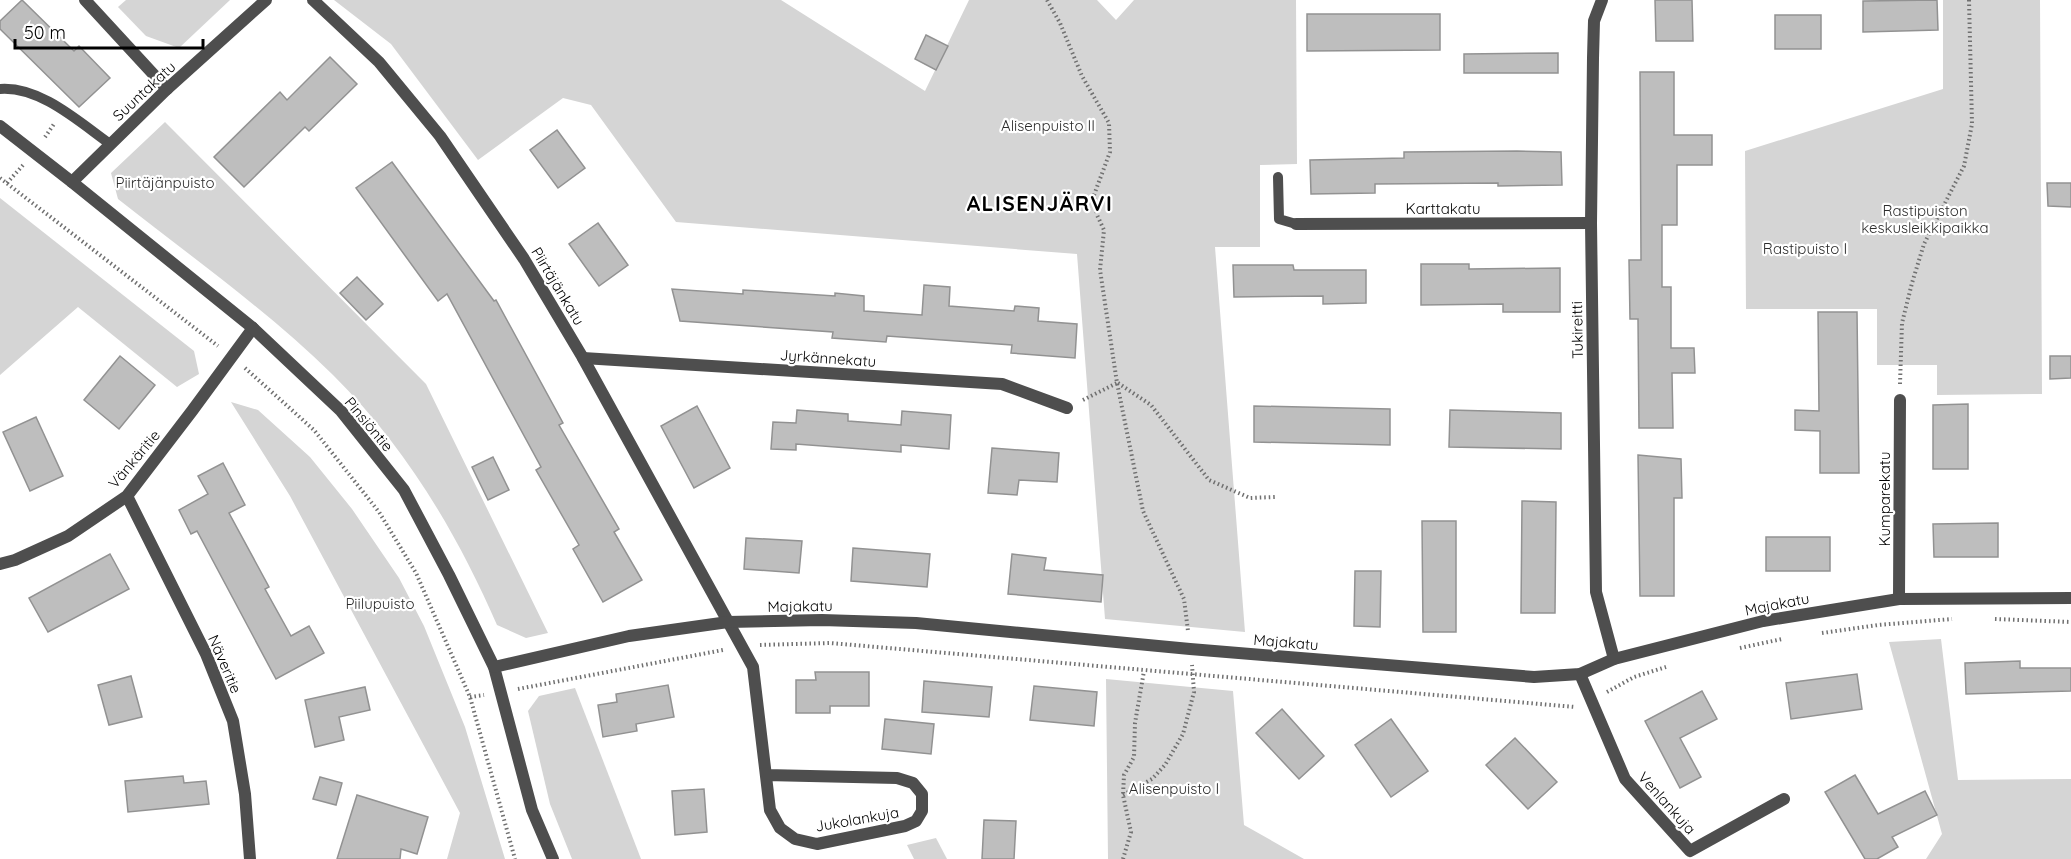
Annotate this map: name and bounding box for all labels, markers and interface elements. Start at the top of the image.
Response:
scale bar [15,12,202,50]
text: 50 m [24,21,66,44]
street label: Suuntakatu [109,57,179,125]
park label: Alisenpuisto II [1001,116,1095,135]
park label: Piirtäjänpuisto [115,173,215,192]
district label: ALISENJÄRVI [967,190,1113,216]
street label: Karttakatu [1406,199,1480,218]
park label: Rastipuiston keskusleikkipaikka [1861,201,1989,237]
park label: Rastipuisto I [1763,239,1847,258]
street label: Piirtäjänkatu [527,243,589,329]
street label: Tukireitti [1567,301,1587,359]
street label: Jyrkännekatu [779,345,877,371]
street label: Pinsiöntie [341,393,397,455]
street label: Vänkäritie [104,426,164,492]
street label: Kumparekatu [1875,452,1894,546]
street label: Majakatu [1743,588,1811,620]
park label: Piilupuisto [345,594,415,613]
street label: Majakatu [767,596,833,616]
street label: Majakatu [1253,630,1319,654]
street label: Näveritie [204,632,246,696]
street label: Venlankuja [1634,768,1700,838]
park label: Alisenpuisto I [1129,779,1219,798]
street label: Jukolankuja [814,802,900,836]

